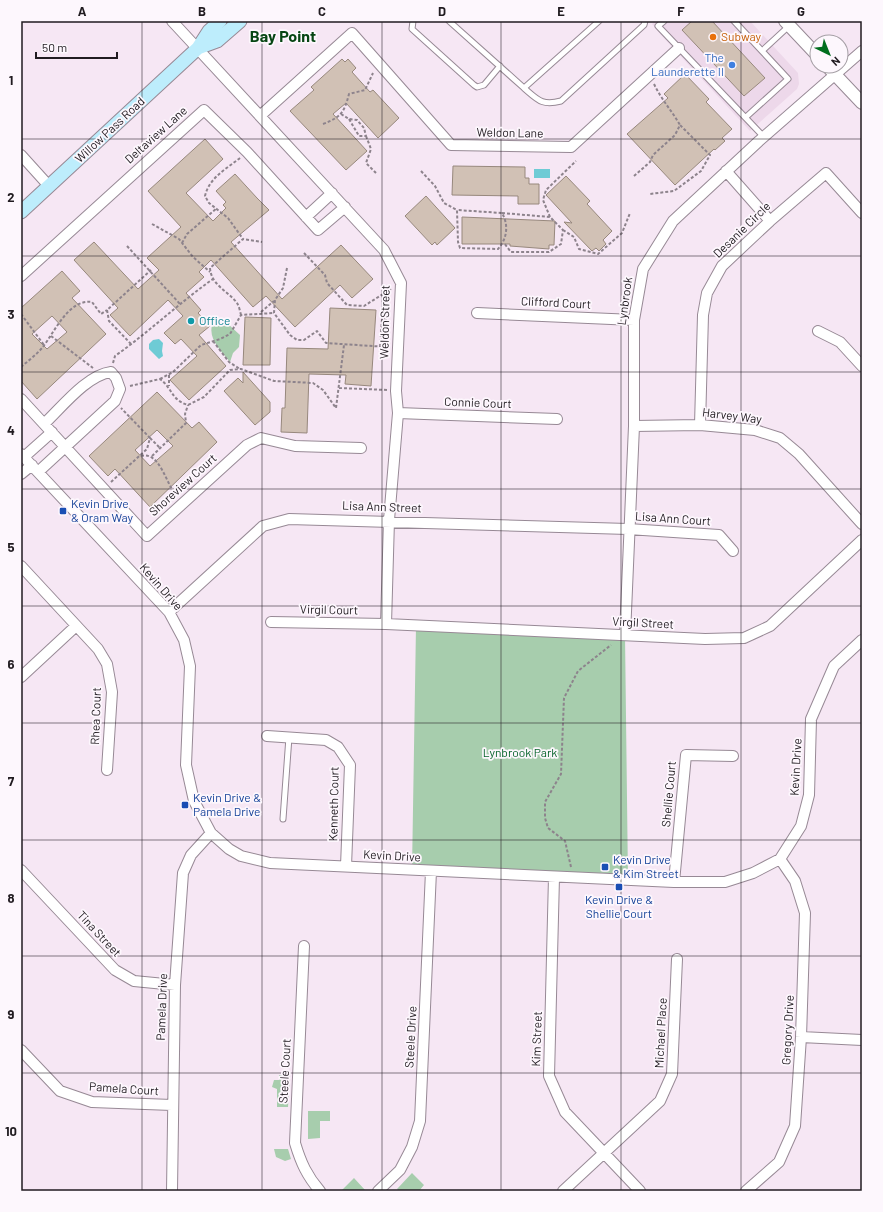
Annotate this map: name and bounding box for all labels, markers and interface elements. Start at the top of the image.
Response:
text: A [78,3,87,19]
text: B [198,3,206,19]
text: C [318,3,326,19]
text: D [438,3,446,19]
text: E [557,3,565,19]
text: F [677,3,685,19]
text: G [797,3,805,19]
district label: Bay Point [250,26,316,45]
place label: Subway [721,29,761,43]
marker: Subway [708,32,718,42]
scale bar [36,34,117,60]
north arrow [809,34,849,74]
text: 50 m [42,40,67,54]
place label: The Launderette II [651,50,724,78]
text: N [829,54,843,69]
marker: The Launderette II [727,60,737,70]
text: 1 [9,72,13,88]
street label: Willow Pass Road [72,93,147,165]
street label: Deltaview Lane [121,103,189,166]
street label: Weldon Lane [477,124,544,140]
text: 2 [7,189,15,205]
street label: Desanie Circle [710,199,773,260]
street label: Lynbrook [614,276,634,326]
street label: Weldon Street [376,285,392,359]
street label: Clifford Court [521,293,591,311]
text: 3 [7,306,15,322]
place label: Office [199,313,230,327]
marker: Office [186,316,196,326]
street label: Connie Court [444,394,512,410]
street label: Harvey Way [702,404,763,426]
text: 4 [7,422,15,438]
street label: Shoreview Court [146,450,219,518]
place label: Kevin Drive & Oram Way [71,496,134,524]
street label: Lisa Ann Street [342,498,422,514]
marker: Kevin Drive & Oram Way [58,506,68,516]
street label: Lisa Ann Court [635,508,711,528]
text: 5 [7,539,15,555]
street label: Kevin Drive [138,560,186,613]
street label: Virgil Court [300,601,358,617]
street label: Virgil Street [612,613,674,631]
text: 6 [8,656,15,672]
street label: Rhea Court [87,687,103,745]
street label: Kevin Drive [786,738,804,796]
park label: Lynbrook Park [483,745,557,759]
street label: Shellie Court [658,760,678,828]
street label: Kenneth Court [325,766,341,842]
text: 7 [8,773,15,789]
place label: Kevin Drive & Pamela Drive [193,790,261,818]
marker: Kevin Drive & Pamela Drive [180,800,190,810]
street label: Kevin Drive [363,846,421,864]
place label: Kevin Drive & Kim Street [613,852,679,880]
marker: Kevin Drive & Kim Street [600,862,610,872]
marker: Kevin Drive & Shellie Court [614,882,624,892]
text: 8 [7,890,15,906]
place label: Kevin Drive & Shellie Court [585,892,653,920]
street label: Tina Street [75,908,124,959]
street label: Pamela Drive [153,973,169,1041]
street label: Gregory Drive [778,994,796,1065]
street label: Michael Place [651,997,669,1069]
street label: Steele Drive [401,1005,419,1068]
text: 9 [8,1006,15,1022]
street label: Kim Street [528,1011,544,1067]
street label: Steele Court [275,1038,293,1104]
street label: Pamela Court [89,1079,159,1097]
text: 10 [5,1123,17,1139]

